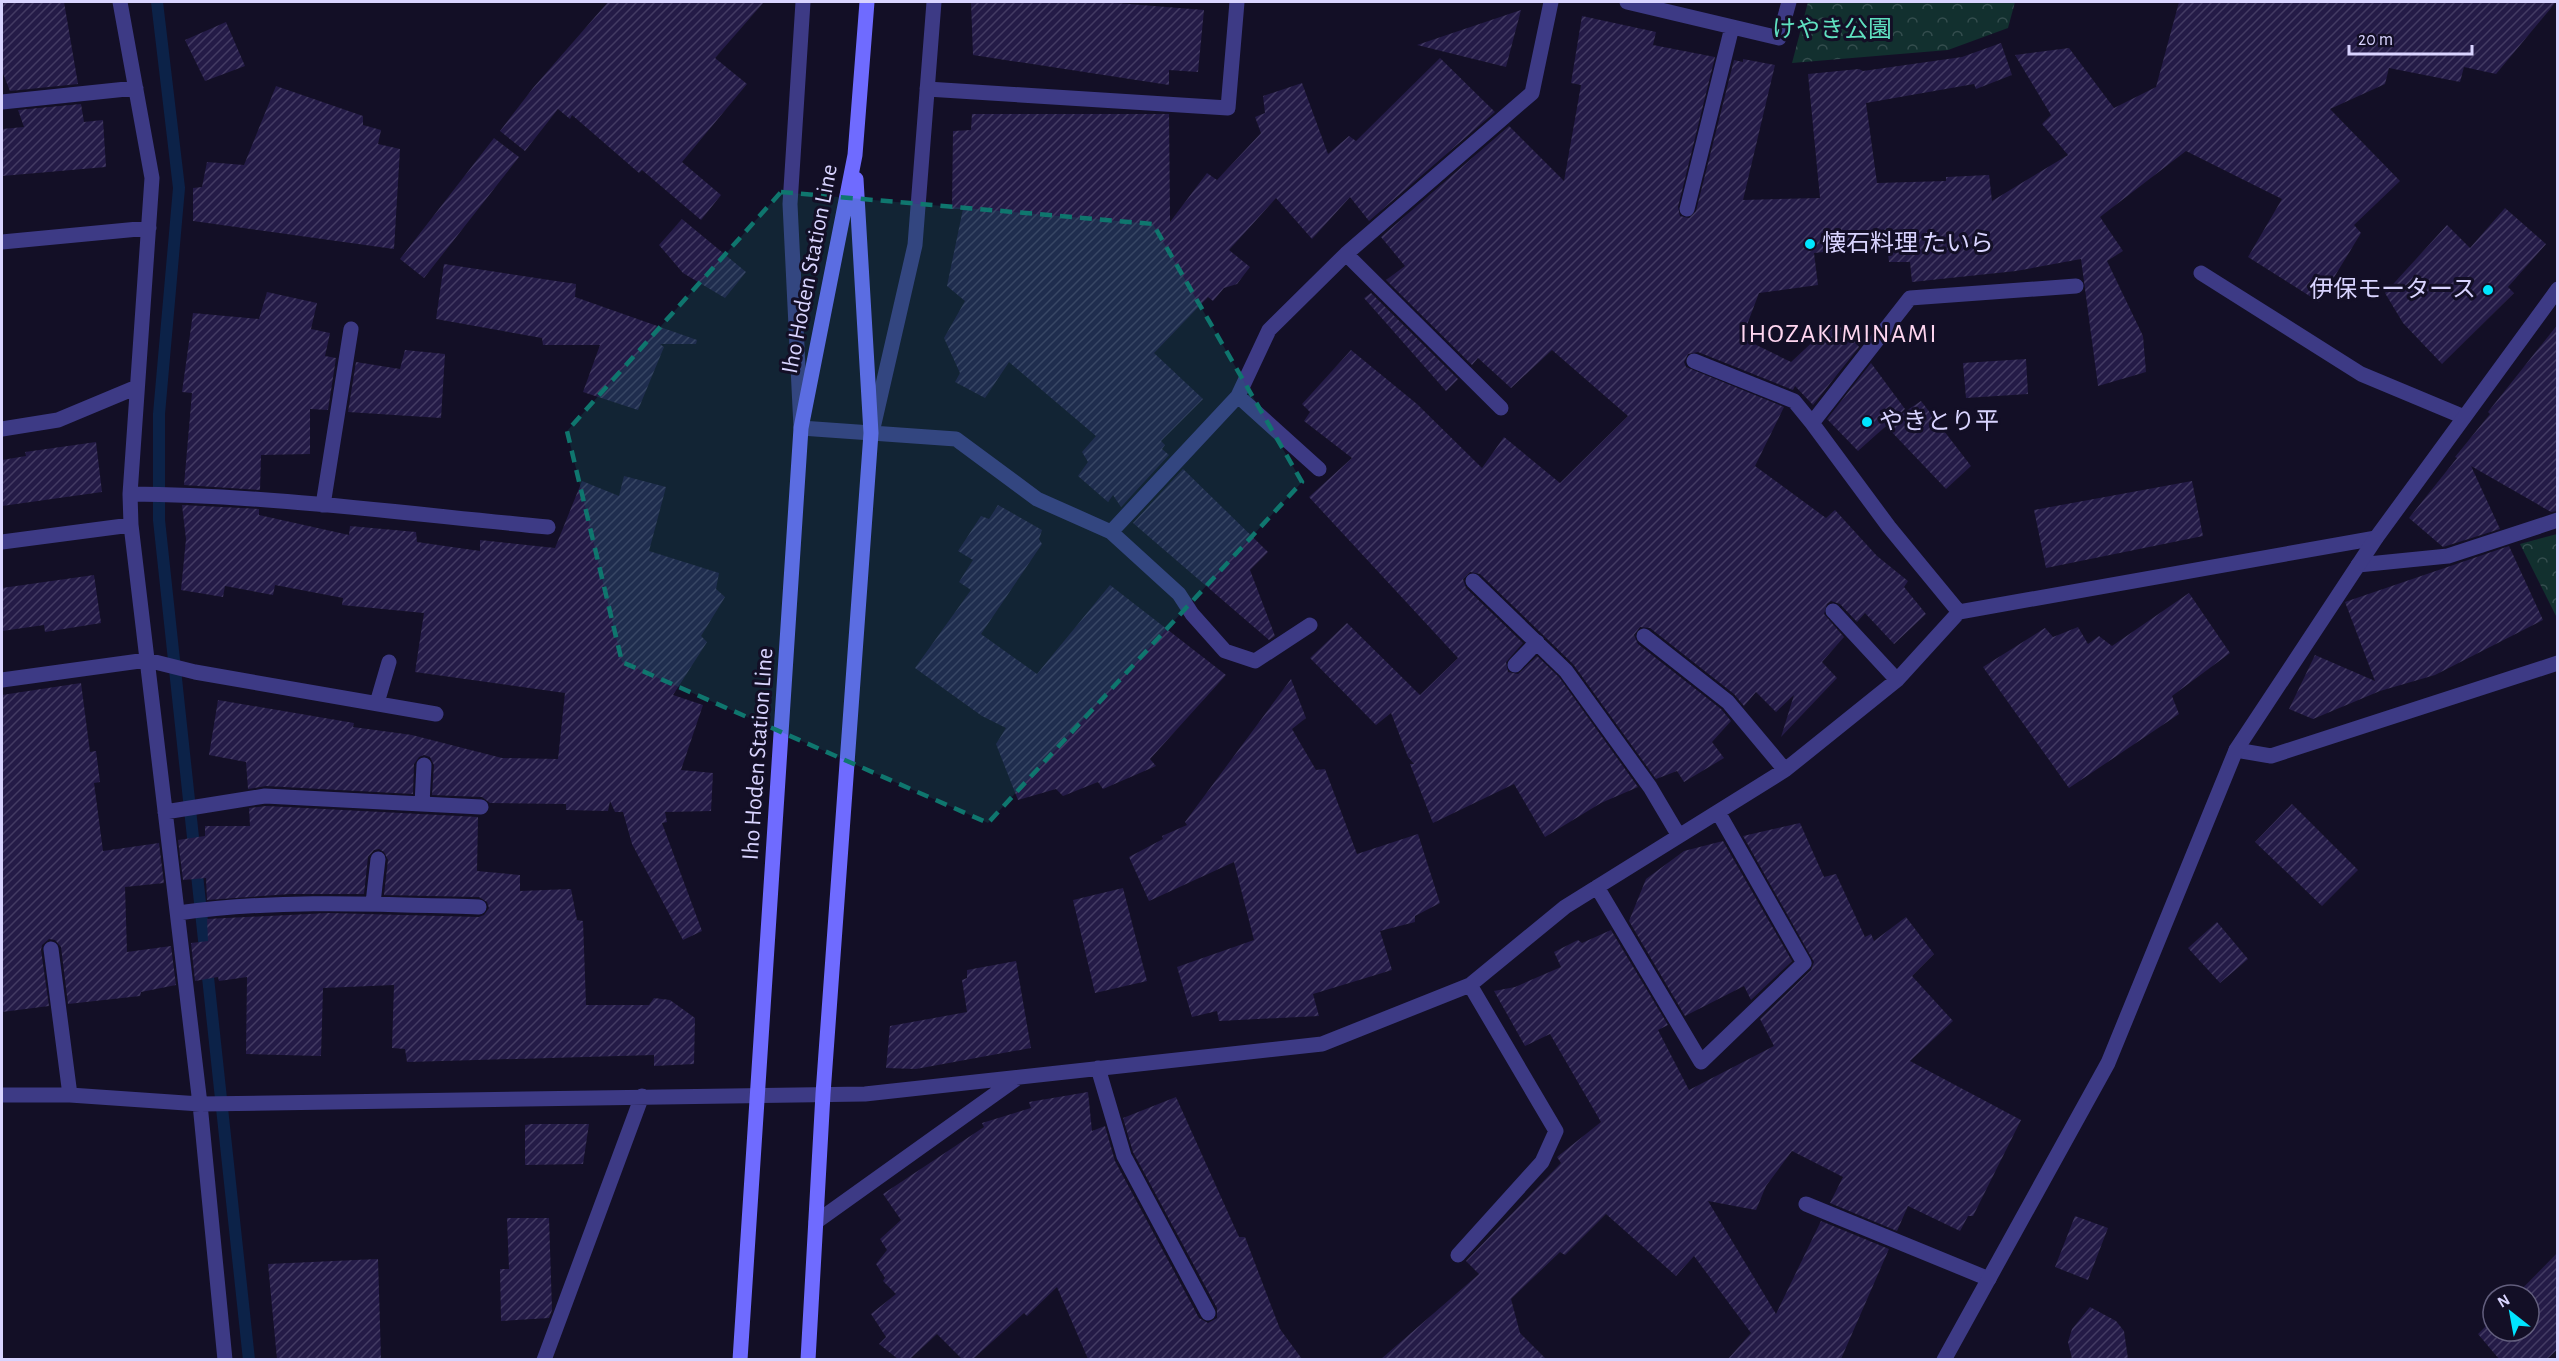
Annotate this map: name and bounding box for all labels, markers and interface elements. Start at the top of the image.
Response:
park label: けやき公園 [1772,17,1892,42]
scale bar [2349,18,2472,56]
text: 20 m [2358,31,2393,49]
street label: Iho Hoden Station Line [778,162,842,376]
place label: 懐石料理 たいら [1822,230,1994,256]
marker: 懐石料理 たいら [1803,237,1817,251]
place label: 伊保モータース [2309,276,2476,302]
marker: 伊保モータース [2481,283,2495,297]
district label: IHOZAKIMINAMI [1740,321,1938,347]
place label: やきとり平 [1879,409,1999,434]
marker: やきとり平 [1860,415,1874,429]
street label: Iho Hoden Station Line [739,647,777,861]
north arrow [2481,1283,2541,1343]
text: N [2495,1291,2513,1311]

